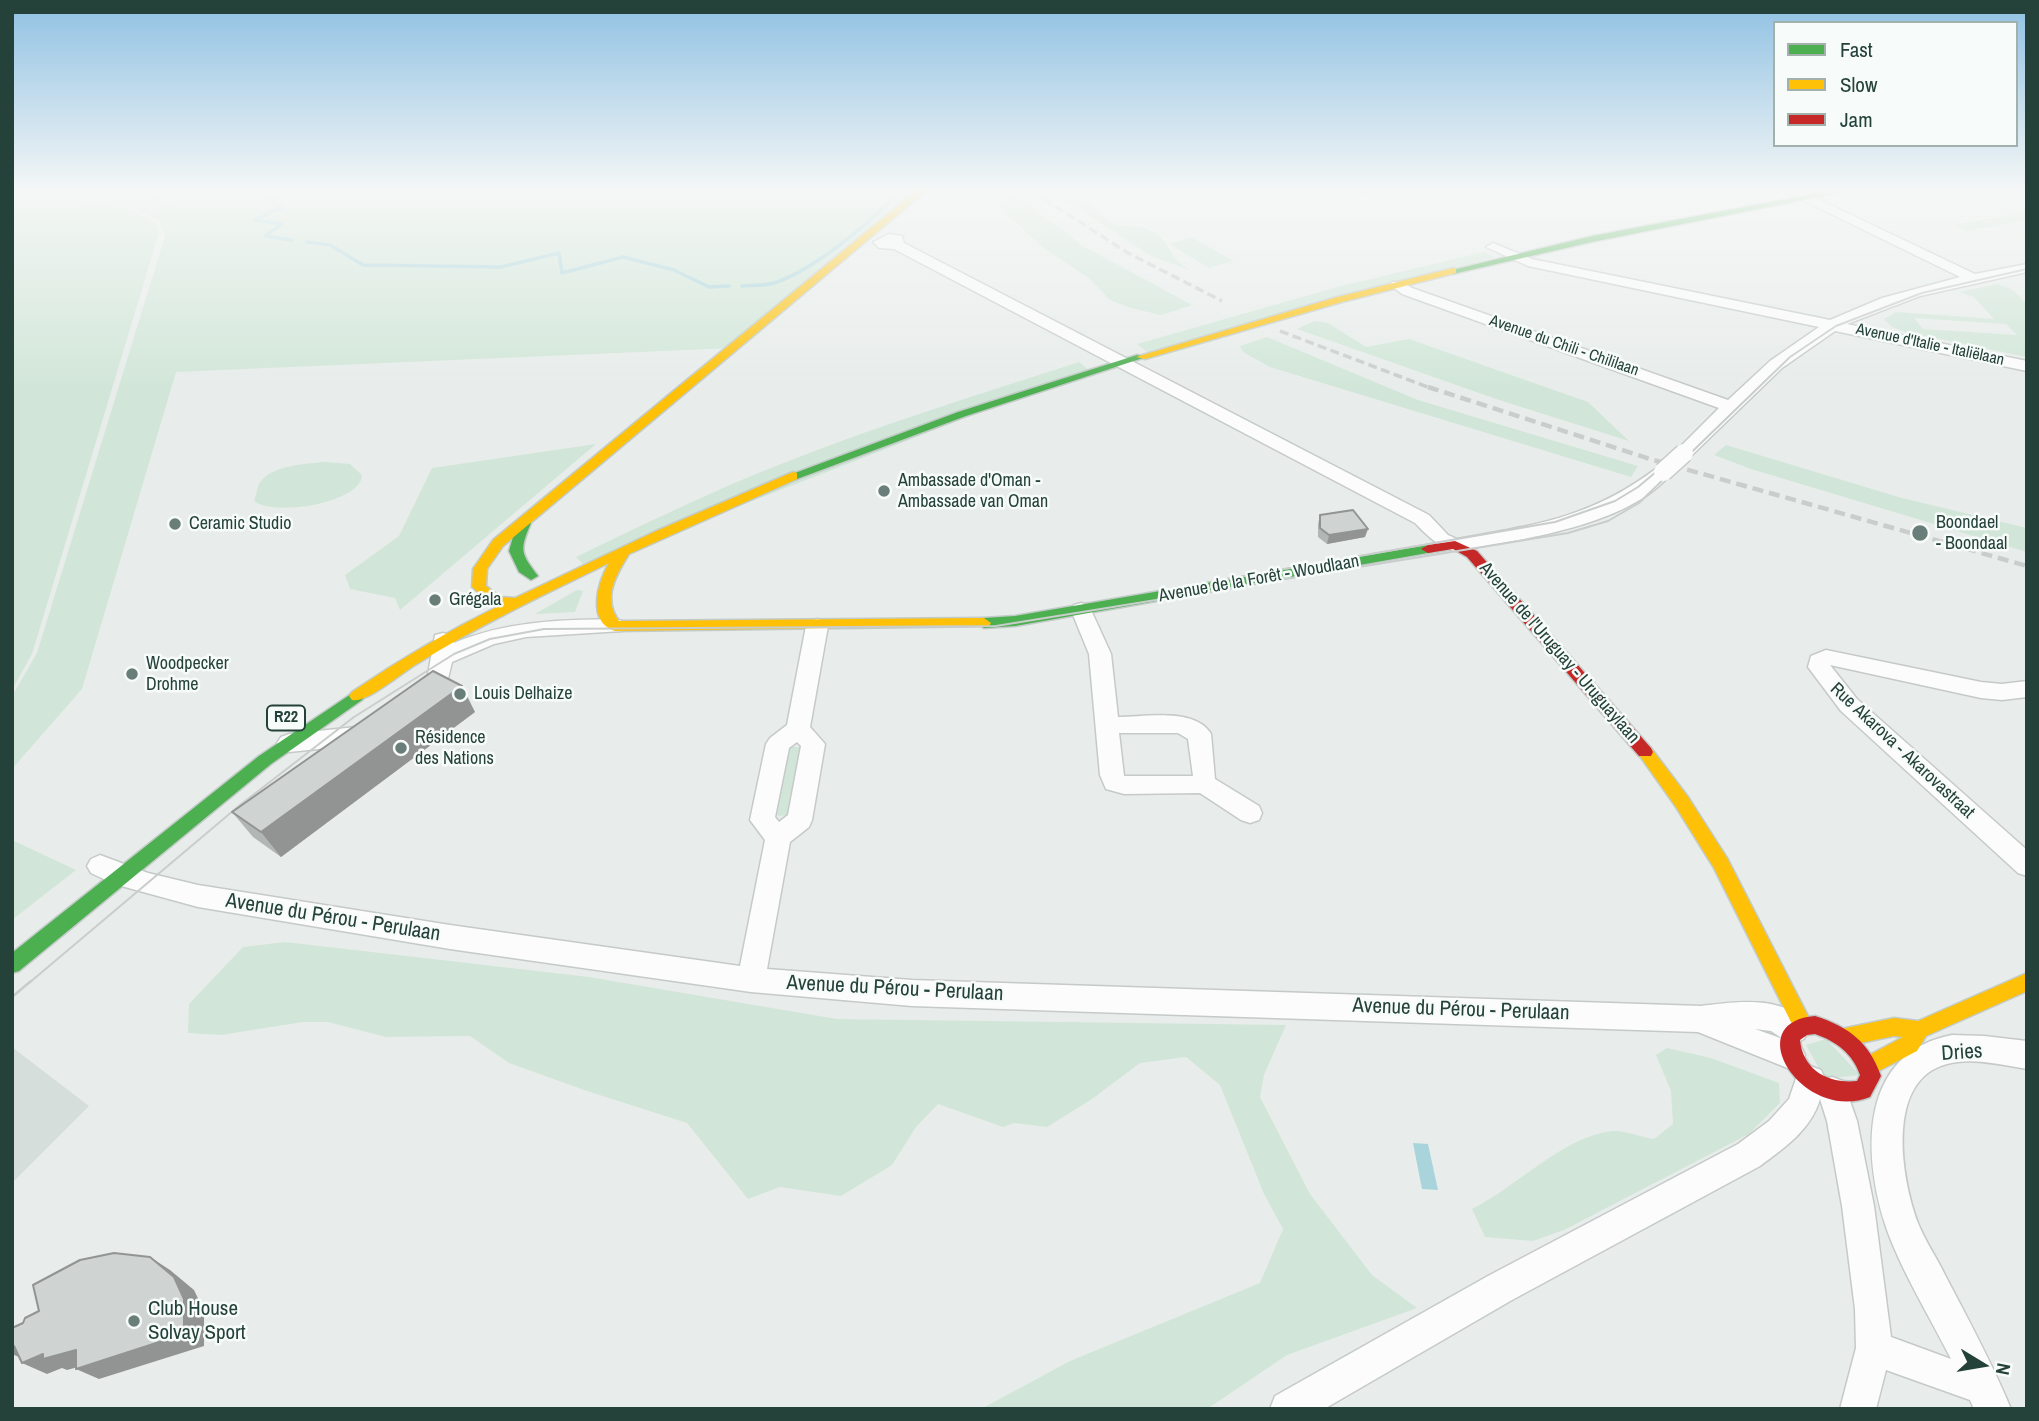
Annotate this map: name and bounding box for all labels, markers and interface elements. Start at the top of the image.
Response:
legend [1773,21,2018,147]
text: Fast [1840,35,1873,64]
text: Slow [1840,70,1877,99]
text: Jam [1840,105,1873,134]
street label: Avenue du Chili - Chililaan [1487,311,1641,381]
street label: Avenue d'Italie - Italiëlaan [1854,320,2006,370]
place label: Ambassade d'Oman - Ambassade van Oman [898,470,1048,512]
marker: Ambassade d'Oman - Ambassade van Oman [876,483,892,499]
place label: Boondael - Boondaal [1936,512,2007,554]
place label: Ceramic Studio [189,513,292,535]
marker: Ceramic Studio [167,516,183,532]
marker: Boondael - Boondaal [1910,523,1930,543]
street label: Avenue de la Forêt - Woudlaan [1157,551,1361,607]
street label: Avenue de l'Uruguay - Uruguaylaan [1474,558,1644,748]
place label: Grégala [449,589,502,611]
marker: Grégala [427,592,443,608]
place label: Woodpecker Drohme [146,653,229,696]
marker: Woodpecker Drohme [124,666,140,682]
street label: Rue Akarova - Akarovastraat [1825,678,1979,824]
place label: Louis Delhaize [474,683,572,705]
marker: Louis Delhaize [452,686,468,702]
road number: R22 [267,706,305,730]
place label: Résidence des Nations [415,727,494,770]
marker: Résidence des Nations [393,740,409,756]
street label: Avenue du Pérou - Perulaan [224,889,442,947]
street label: Avenue du Pérou - Perulaan [786,971,1004,1007]
street label: Avenue du Pérou - Perulaan [1352,994,1570,1026]
street label: Dries [1941,1039,1983,1067]
place label: Club House Solvay Sport [148,1296,246,1346]
marker: Club House Solvay Sport [126,1313,142,1329]
north arrow [1948,1330,2018,1400]
text: N [1990,1361,2017,1377]

